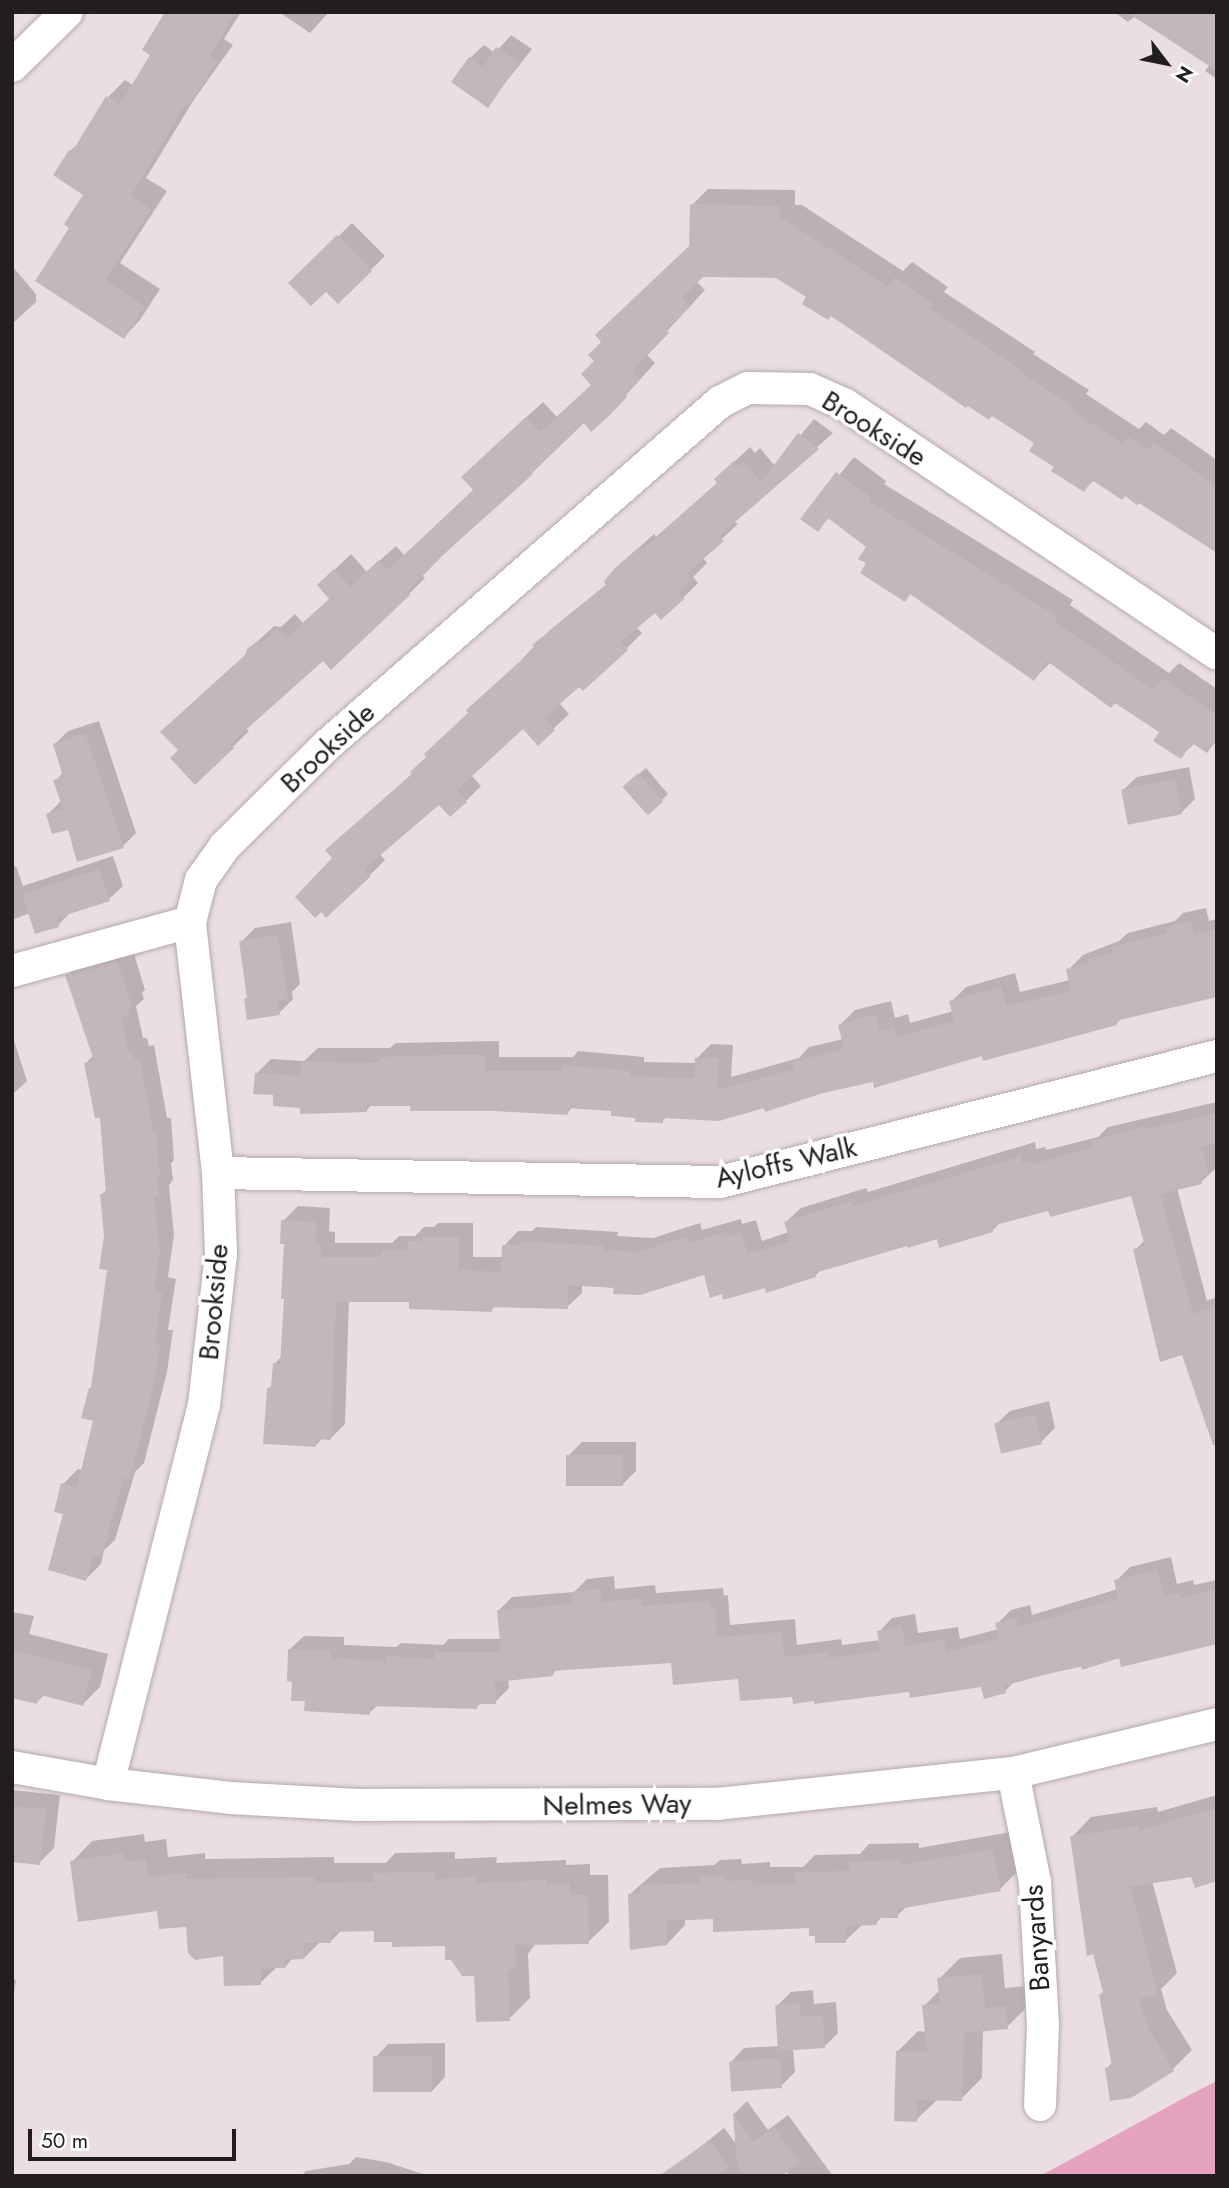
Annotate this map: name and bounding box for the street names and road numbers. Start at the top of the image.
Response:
street label: Brookside [816,384,932,474]
street label: Brookside [274,696,382,800]
street label: Ayloffs Walk [712,1130,860,1196]
street label: Brookside [192,1242,236,1362]
street label: Nelmes Way [542,1787,692,1823]
street label: Banyards [1017,1884,1057,1992]

